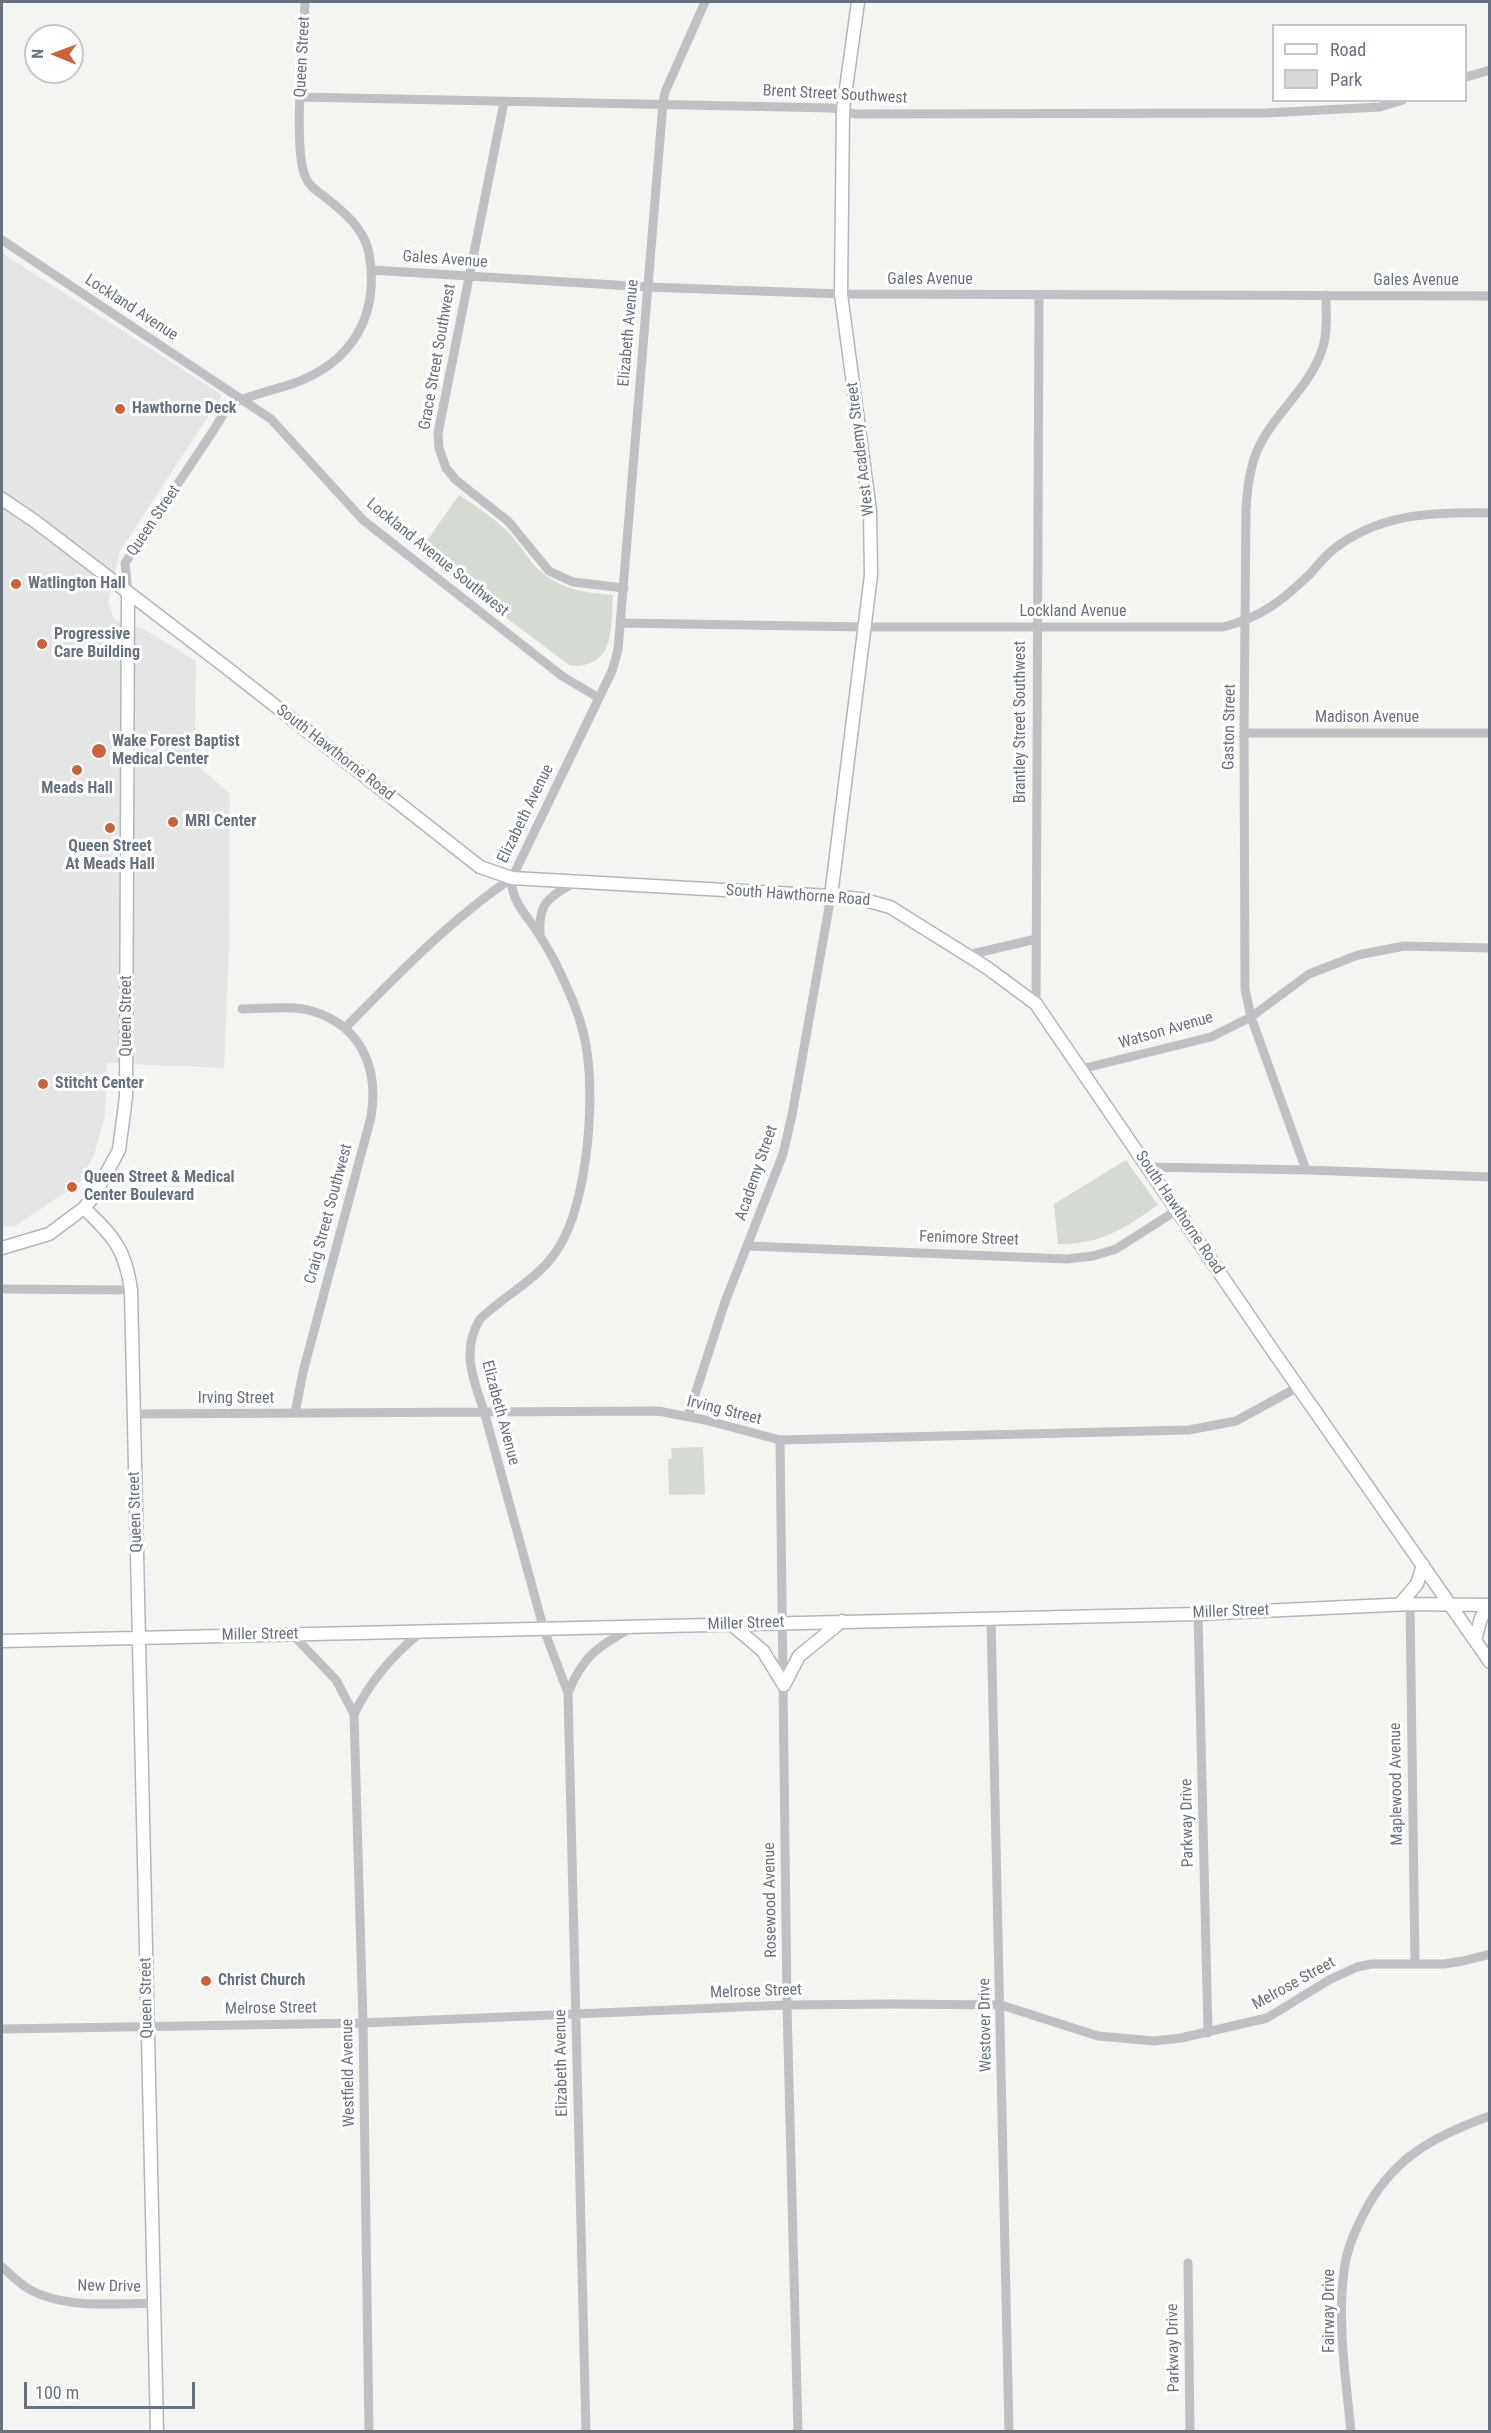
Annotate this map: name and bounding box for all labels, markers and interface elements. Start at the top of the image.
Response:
street label: Queen Street [291,16,315,98]
north arrow [24,24,84,84]
legend [1272,24,1467,102]
text: Road [1330,39,1366,60]
text: N [28,49,47,59]
text: Park [1330,69,1362,90]
street label: Brent Street Southwest [762,82,908,108]
street label: Gales Avenue [402,247,488,273]
street label: Gales Avenue [887,270,973,290]
street label: Lockland Avenue [81,271,181,345]
street label: Gales Avenue [1373,271,1459,291]
street label: Elizabeth Avenue [615,279,643,387]
street label: Grace Street Southwest [416,283,460,431]
street label: West Academy Street [843,381,879,517]
place label: Hawthorne Deck [132,399,236,419]
marker: Hawthorne Deck [113,402,127,416]
street label: Queen Street [123,482,185,560]
street label: Lockland Avenue Southwest [362,495,512,621]
place label: Watlington Hall [28,574,126,594]
marker: Watlington Hall [9,577,23,591]
street label: Lockland Avenue [1020,602,1126,622]
place label: Progressive Care Building [54,625,140,663]
marker: Progressive Care Building [35,637,49,651]
street label: Brantley Street Southwest [1011,641,1031,803]
street label: Gaston Street [1220,684,1240,770]
street label: South Hawthorne Road [272,701,398,805]
street label: Madison Avenue [1315,708,1419,728]
place label: Wake Forest Baptist Medical Center [112,732,240,770]
marker: Wake Forest Baptist Medical Center [90,742,108,760]
street label: Elizabeth Avenue [494,761,558,867]
marker: Meads Hall [70,763,84,777]
place label: Meads Hall [41,779,113,799]
place label: MRI Center [185,812,256,832]
marker: MRI Center [166,815,180,829]
marker: Queen Street At Meads Hall [103,821,117,835]
place label: Queen Street At Meads Hall [65,837,155,875]
street label: South Hawthorne Road [725,881,871,911]
street label: Queen Street [117,975,137,1057]
street label: Watson Avenue [1117,1008,1215,1054]
place label: Stitcht Center [55,1074,144,1094]
marker: Stitcht Center [36,1077,50,1091]
street label: Academy Street [732,1123,782,1223]
street label: Craig Street Southwest [301,1142,357,1286]
street label: South Hawthorne Road [1131,1148,1227,1278]
place label: Queen Street & Medical Center Boulevard [84,1168,235,1206]
marker: Queen Street & Medical Center Boulevard [65,1180,79,1194]
street label: Fenimore Street [919,1228,1019,1250]
street label: Elizabeth Avenue [477,1359,523,1467]
street label: Irving Street [198,1389,274,1409]
street label: Irving Street [685,1392,763,1430]
street label: Queen Street [125,1471,147,1553]
street label: Miller Street [1192,1601,1270,1623]
street label: Miller Street [707,1613,785,1635]
street label: Miller Street [222,1625,298,1645]
street label: Maplewood Avenue [1386,1722,1408,1846]
street label: Parkway Drive [1178,1778,1198,1868]
street label: Rosewood Avenue [760,1842,782,1958]
street label: Melrose Street [1249,1953,1339,2015]
street label: Queen Street [137,1957,157,2039]
place label: Christ Church [218,1971,305,1991]
marker: Christ Church [199,1974,213,1988]
street label: Westover Drive [976,1978,996,2072]
street label: Melrose Street [710,1981,802,2003]
street label: Melrose Street [225,1999,317,2019]
street label: Elizabeth Avenue [551,2009,573,2117]
street label: Westfield Avenue [338,2019,360,2127]
street label: Fairway Drive [1320,2269,1340,2353]
street label: New Drive [77,2277,141,2297]
street label: Parkway Drive [1164,2303,1184,2393]
scale bar [27,2370,198,2408]
text: 100 m [35,2382,79,2403]

